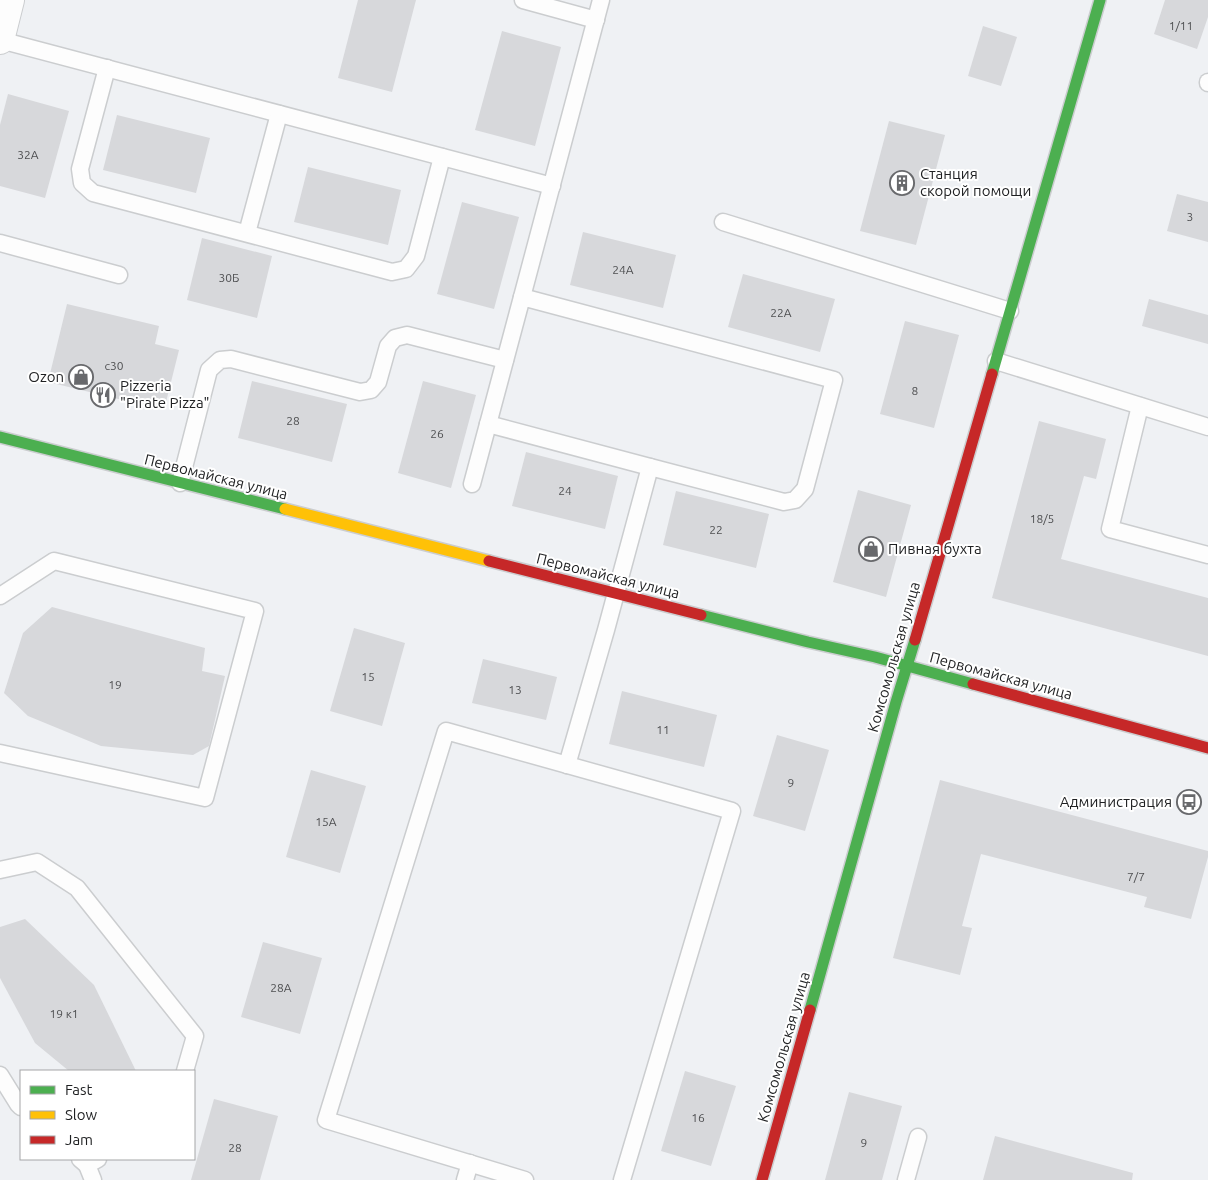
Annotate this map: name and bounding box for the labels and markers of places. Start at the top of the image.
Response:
place label: Станция скорой помощи [920,165,1031,199]
building icon: Станция скорой помощи [889,170,915,196]
shop icon: Ozon [68,364,94,390]
place label: Ozon [28,368,64,385]
place label: Pizzeria "Pirate Pizza" [120,377,209,411]
restaurant icon: Pizzeria "Pirate Pizza" [90,382,116,408]
shop icon: Пивная бухта [858,536,884,562]
place label: Пивная бухта [888,540,982,557]
bus stop icon: Администрация [1176,789,1202,815]
place label: Администрация [1060,793,1172,810]

